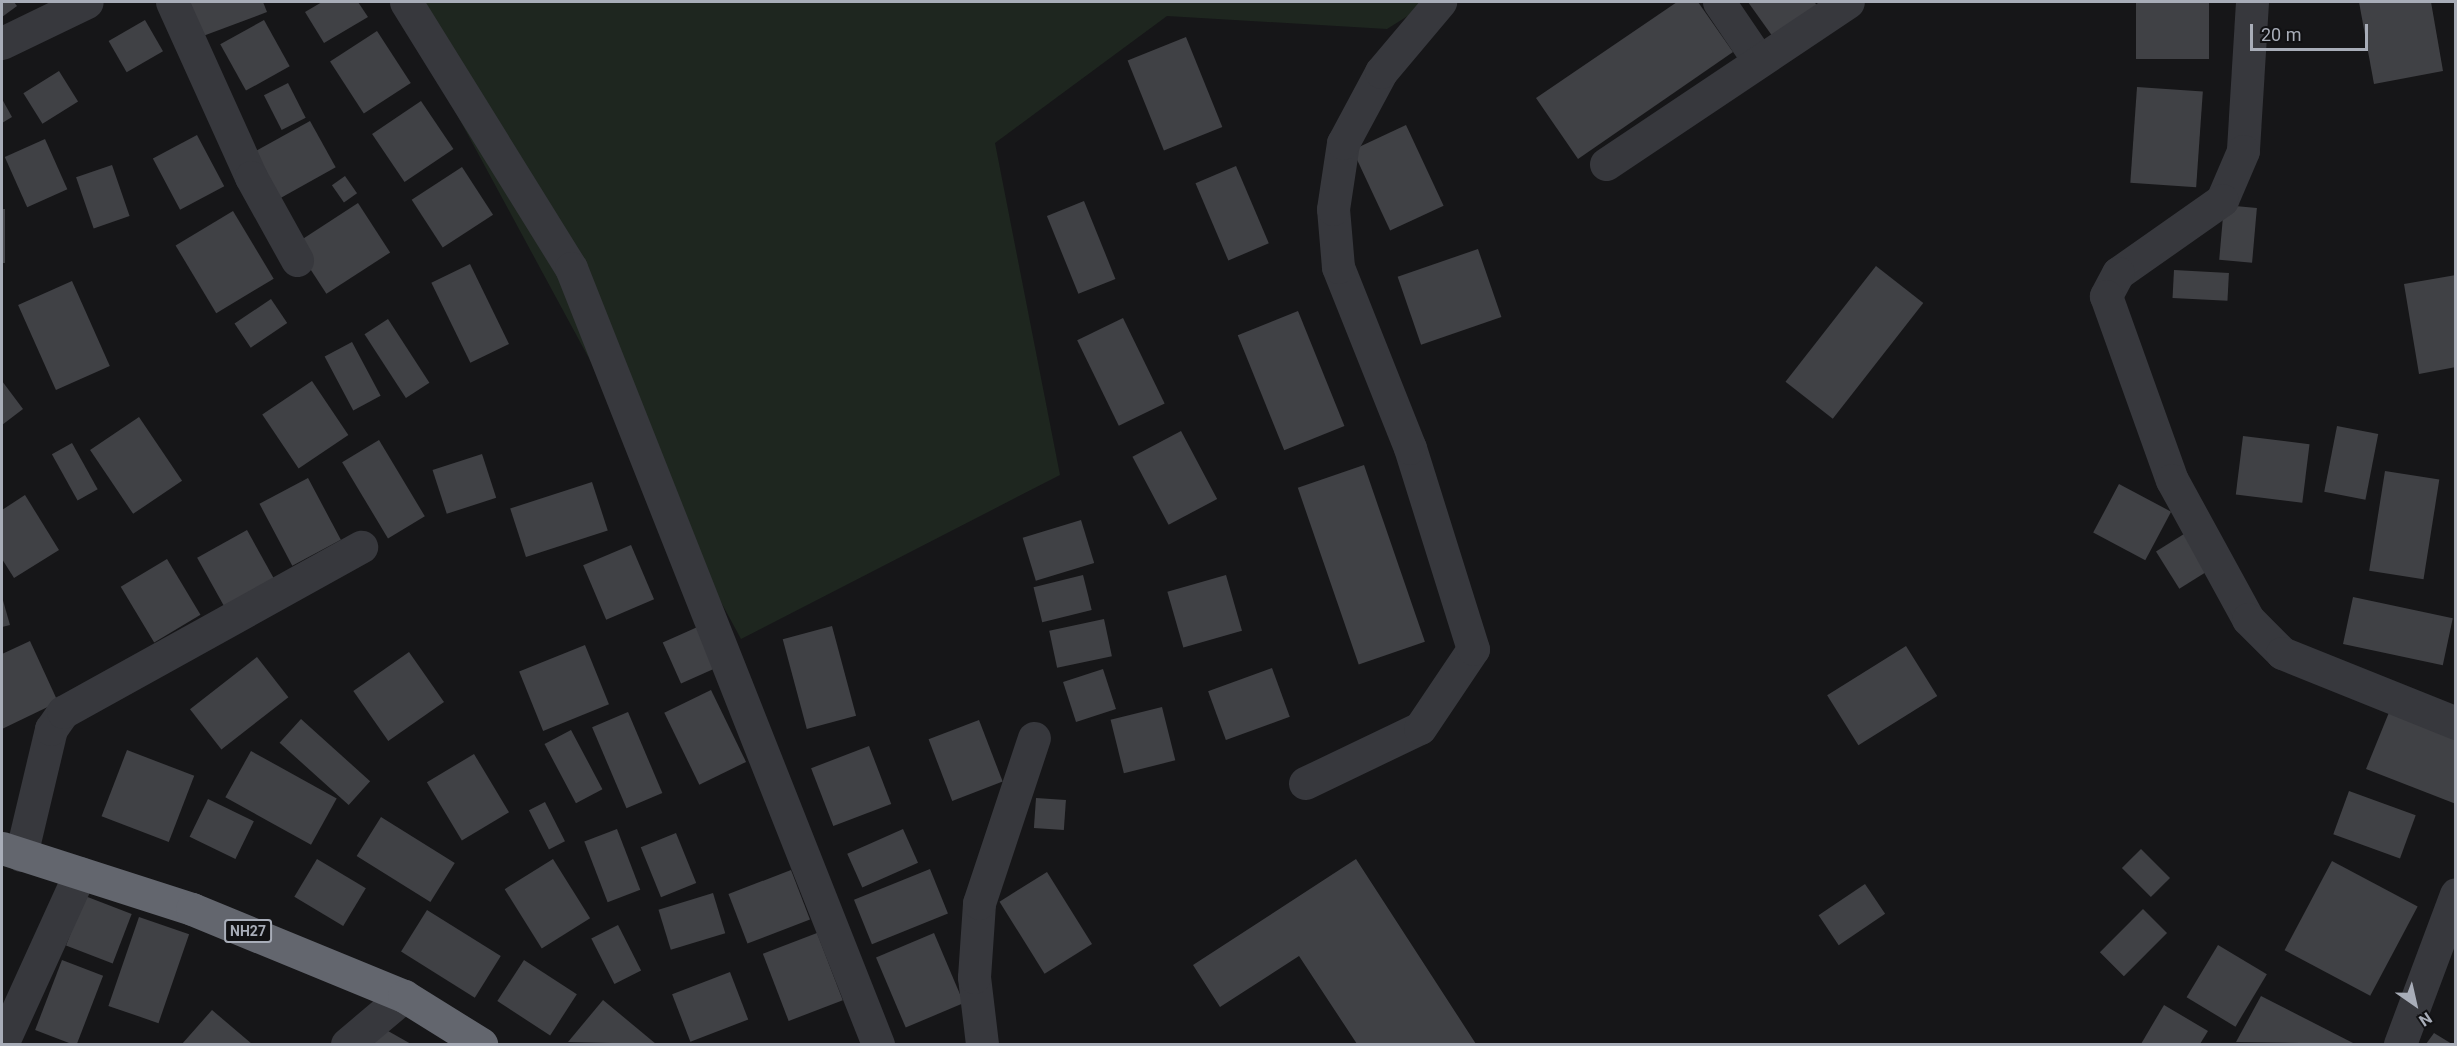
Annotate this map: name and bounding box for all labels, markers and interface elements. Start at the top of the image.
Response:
scale bar [2253,12,2372,50]
text: 20 m [2261,24,2301,45]
road number: NH27 [224,920,272,942]
north arrow [2385,974,2445,1034]
text: N [2415,1008,2435,1030]

